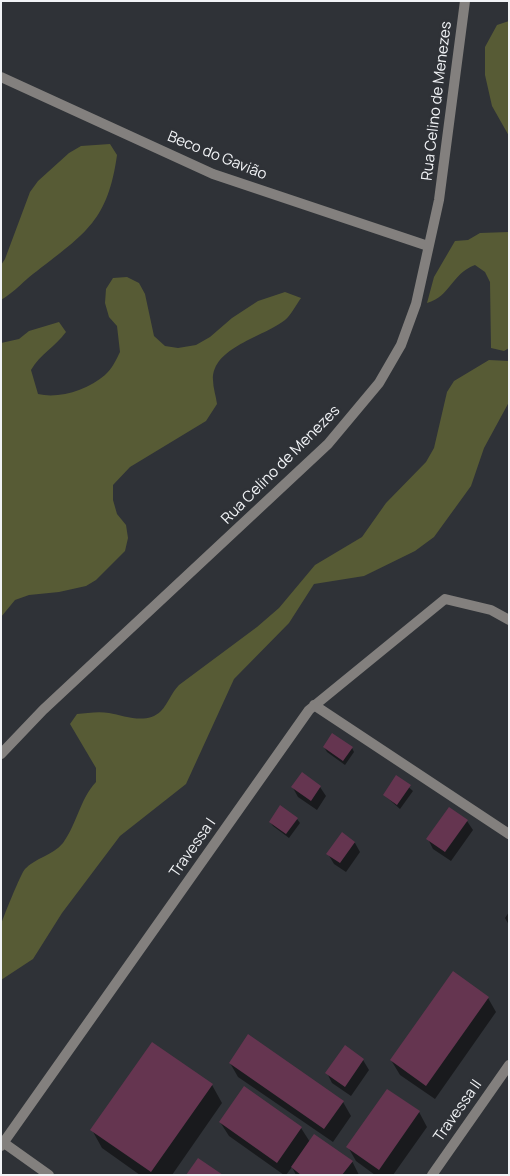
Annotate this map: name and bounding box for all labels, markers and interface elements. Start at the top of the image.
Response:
street label: Rua Celino de Menezes [418,20,456,182]
street label: Beco do Gavião [165,128,269,184]
street label: Rua Celino de Menezes [218,402,344,528]
street label: Travessa I [166,815,220,881]
street label: Travessa II [430,1077,486,1145]

